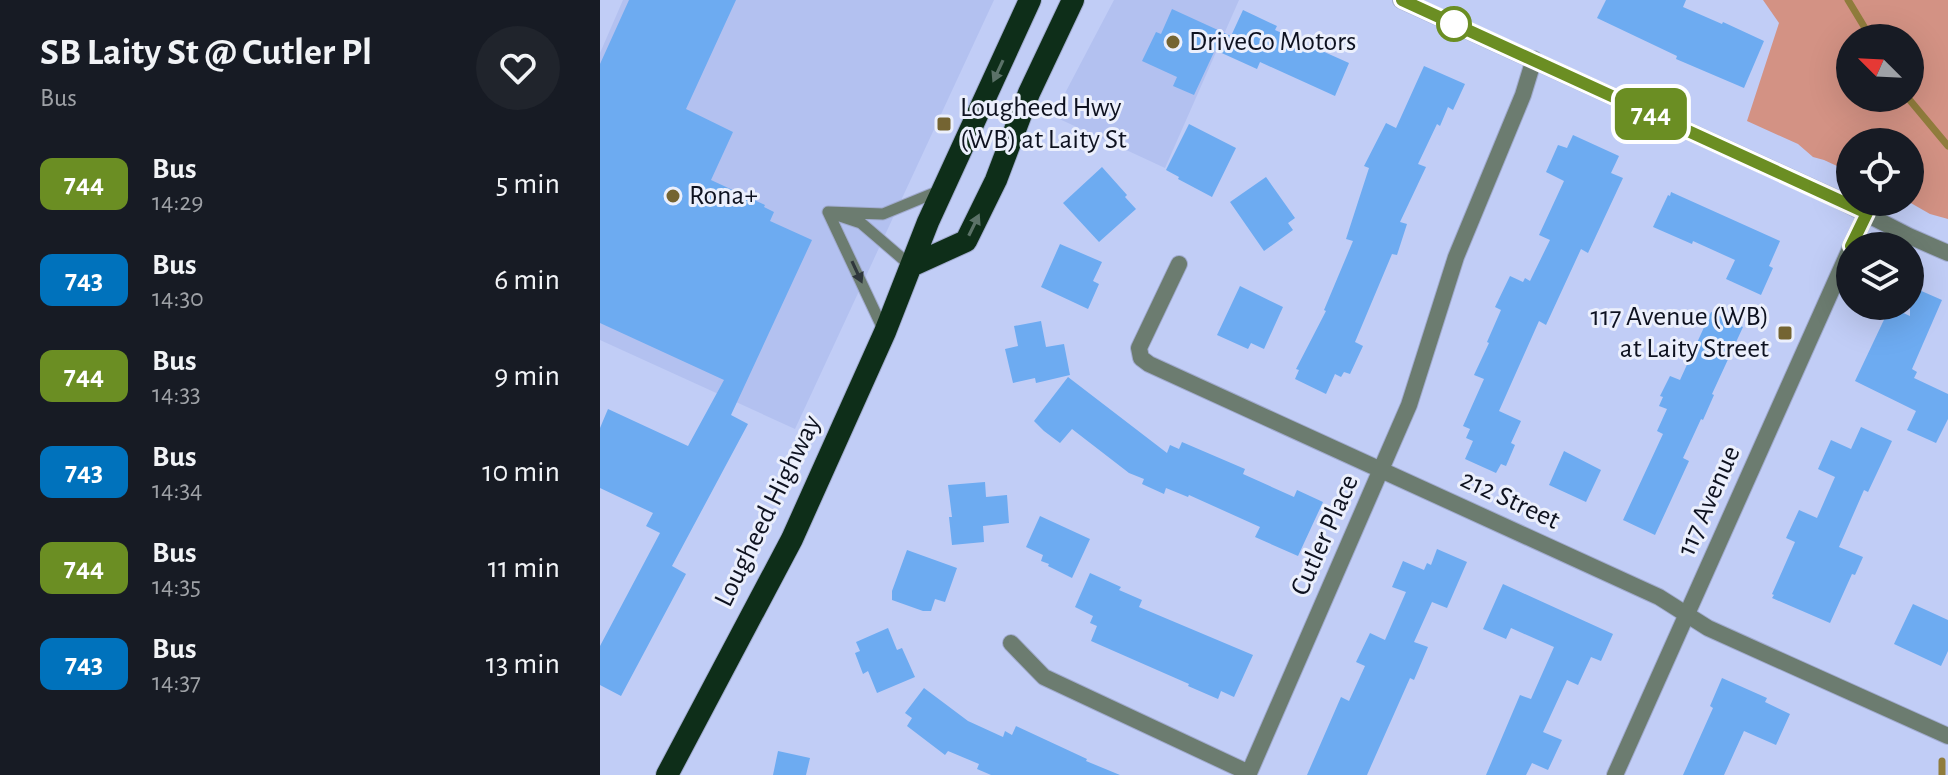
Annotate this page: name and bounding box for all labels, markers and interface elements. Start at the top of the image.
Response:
unlabelled marker [1437,7,1471,41]
north arrow [1836,24,1924,112]
map controls [1836,24,1924,320]
button: heart [476,26,560,110]
place label: DriveCo Motors [1189,28,1356,56]
marker: DriveCo Motors [1164,33,1182,51]
text: SB Laity St @ Cutler Pl [40,34,372,72]
one-way arrow [991,59,1005,83]
text: Bus [40,85,77,111]
line badge: 744 [1605,88,1697,140]
place label: Lougheed Hwy (WB) at Laity St [960,94,1127,154]
text: 744 [1631,100,1671,128]
marker: Lougheed Hwy (WB) at Laity St [935,115,953,133]
button: locate [1836,128,1924,216]
text: Bus [152,154,197,184]
text: 5 min [496,169,560,199]
text: 744 [64,170,104,198]
place label: Rona+ [689,182,758,210]
marker: Rona+ [664,187,682,205]
text: 14:29 [152,189,203,215]
one-way arrow [967,213,980,236]
button: layers [1836,232,1924,320]
text: Bus [152,250,197,280]
one-way arrow [850,260,864,284]
text: 6 min [494,265,560,295]
text: 743 [65,266,103,294]
text: 14:30 [152,285,204,311]
place label: 117 Avenue (WB) at Laity Street [1591,303,1769,363]
marker: 117 Avenue (WB) at Laity Street [1776,324,1794,342]
text: Bus [152,346,197,376]
text: 9 min [494,361,560,391]
text: 744 [64,362,104,390]
text: 14:33 [152,381,201,407]
street label: Lougheed Highway [710,411,826,611]
text: Bus [152,442,197,472]
street label: 117 Avenue [1672,442,1746,560]
text: 10 min [482,457,560,487]
text: 743 [65,458,103,486]
street label: 212 Street [1456,465,1564,535]
street label: Cutler Place [1286,470,1364,600]
text: 14:34 [152,477,203,503]
text: Bus [152,538,197,568]
text: 11 min [488,553,560,583]
text: 744 [64,554,104,582]
text: 14:35 [152,573,201,599]
text: Bus [152,634,197,664]
text: 13 min [486,649,560,679]
text: 743 [65,650,103,678]
text: 14:37 [152,669,201,695]

